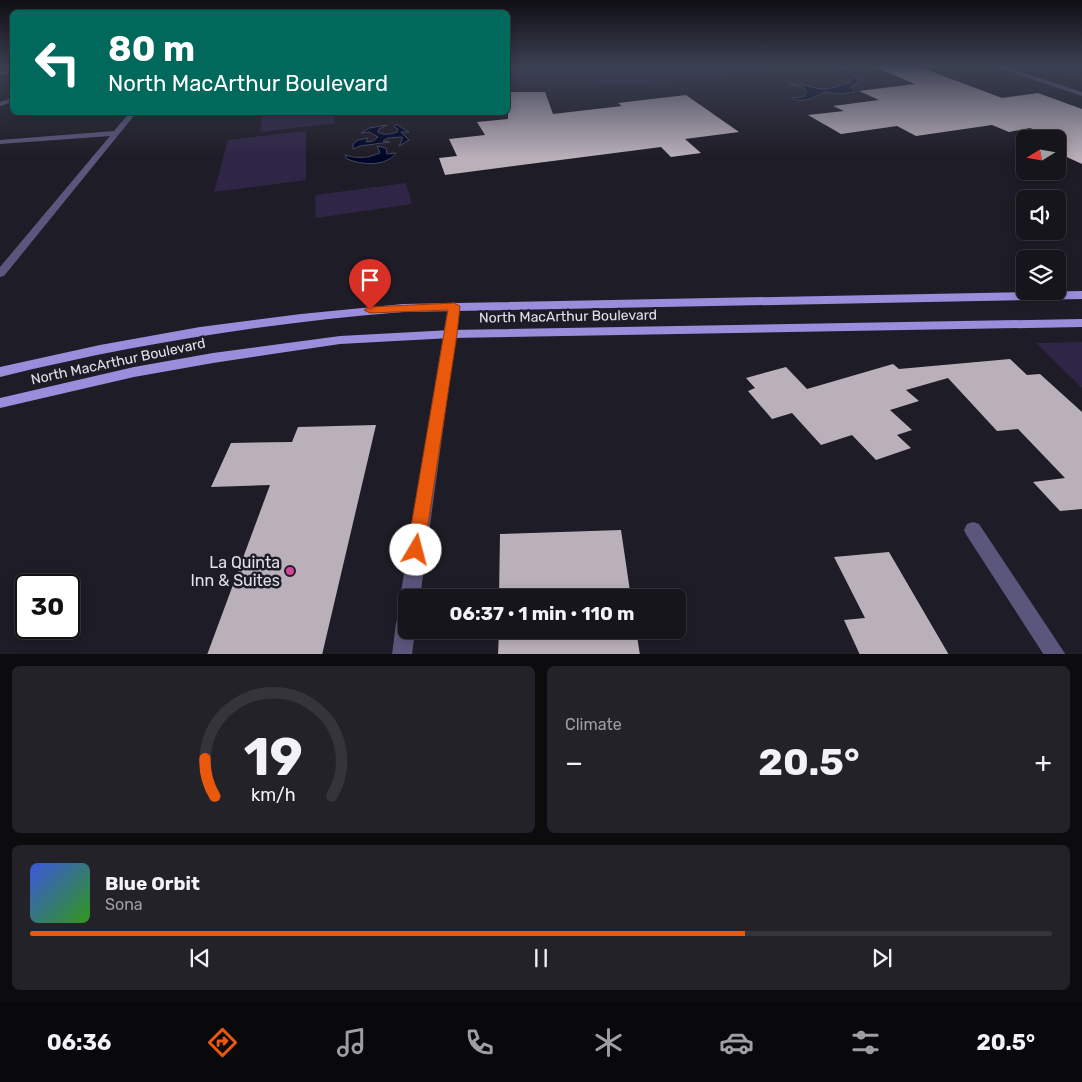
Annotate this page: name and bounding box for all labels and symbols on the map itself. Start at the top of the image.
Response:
north arrow [1016,130,1066,180]
pin [349,259,391,310]
street label: North MacArthur Boulevard [479,306,657,327]
street label: North MacArthur Boulevard [29,335,207,388]
position arrow [389,523,441,575]
place label: La Quinta Inn & Suites [190,553,280,590]
marker: La Quinta Inn & Suites [284,565,296,577]
speed limit sign: 30 [15,574,80,639]

